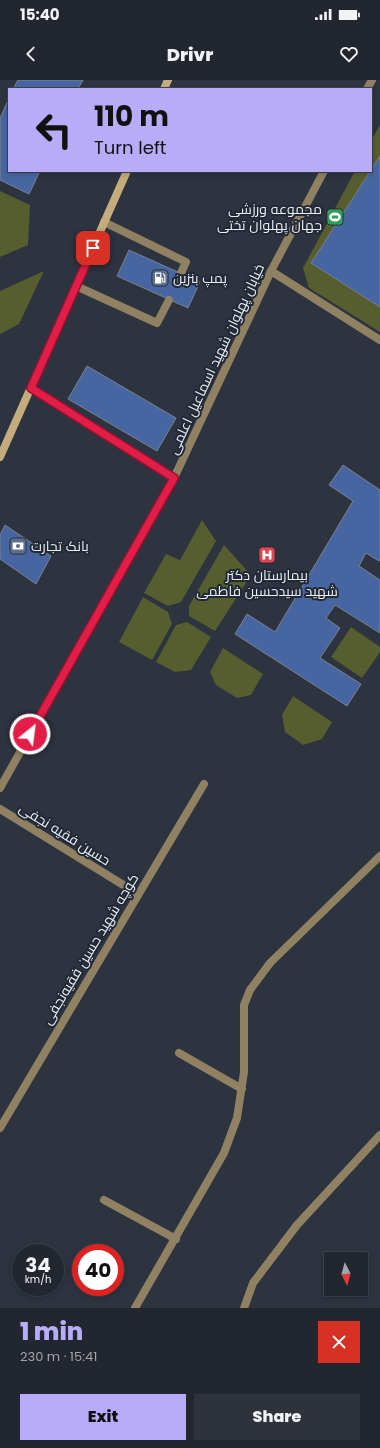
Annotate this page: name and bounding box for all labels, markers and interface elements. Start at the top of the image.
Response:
text: 15:40 [20,4,60,25]
text: Drivr [167,42,213,67]
icon: back [20,43,42,65]
icon: heart [338,43,360,65]
text: 110 m [94,97,169,136]
icon: left [28,104,80,156]
text: Turn left [94,135,166,160]
place label: مجموعه ورزشی جهان پهلوان تختی [217,199,322,235]
sports icon: مجموعه ورزشی جهان پهلوان تختی [325,207,345,227]
pin [76,231,110,265]
icon: arrive [82,237,104,259]
street label: خیابان پهلوان شهید اسماعیل اعلمی [163,260,269,458]
fuel station icon: پمپ بنزین [150,268,170,288]
place label: پمپ بنزین [173,268,227,288]
bank icon: بانک تجارت [8,536,28,556]
place label: بانک تجارت [31,536,89,556]
hospital icon: بیمارستان دکتر شهید سیدحسین فاطمی [257,545,277,565]
place label: بیمارستان دکتر شهید سیدحسین فاطمی [196,565,338,601]
position arrow [9,713,51,755]
street label: حسین فقیه نجفی [15,798,115,870]
street label: کوچه شهید حسین فقیه‌نجفی [37,870,143,1028]
speed limit sign: 40 [72,1244,124,1296]
text: 34 [25,1251,51,1279]
north arrow [324,1252,368,1296]
map controls [324,1252,368,1296]
text: km/h [25,1272,51,1287]
text: 1 min [20,1315,83,1348]
button: close [318,1321,360,1363]
text: 230 m · 15:41 [20,1347,97,1366]
button: Exit [20,1394,186,1440]
button: Share [194,1394,360,1440]

